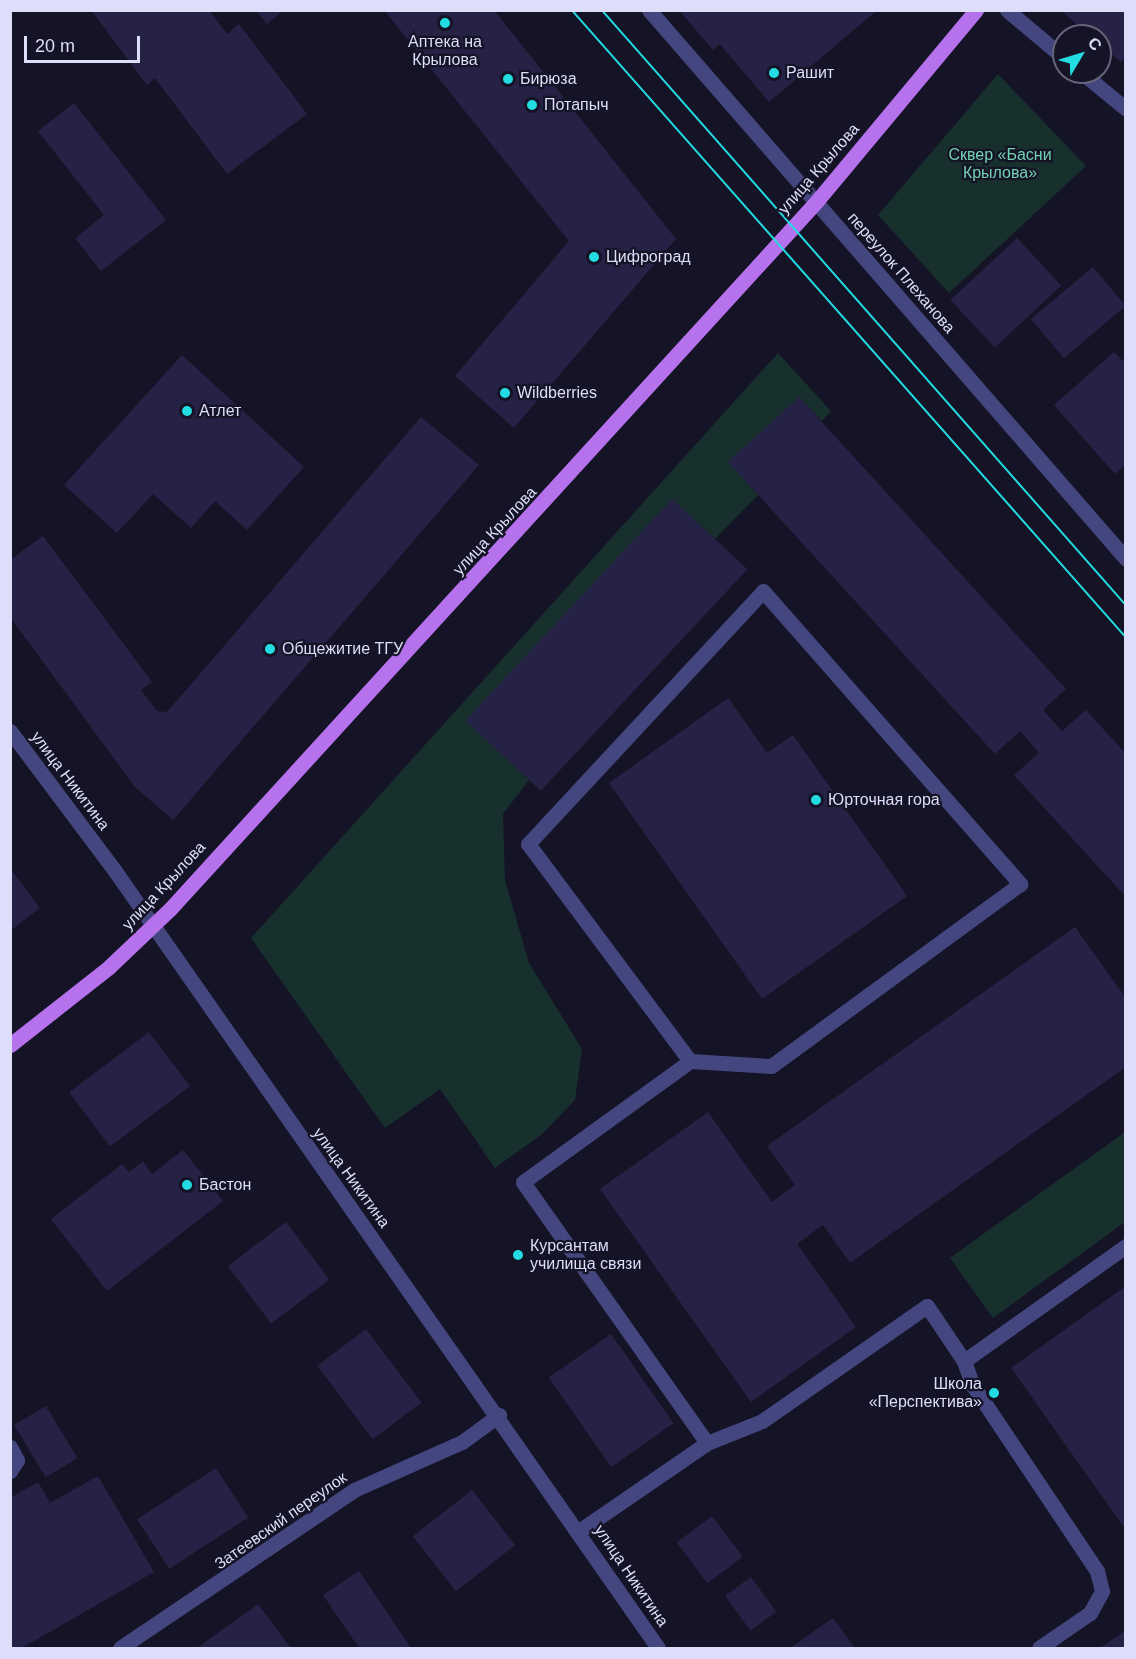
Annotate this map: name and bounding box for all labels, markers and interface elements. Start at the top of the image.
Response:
marker: Аптека на Крылова [438,16,452,30]
scale bar [27,24,142,62]
north arrow [1052,24,1112,84]
place label: Аптека на Крылова [408,32,482,70]
text: С [1085,34,1105,54]
text: 20 m [35,36,75,56]
place label: Рашит [786,63,834,83]
marker: Рашит [767,66,781,80]
place label: Бирюза [520,69,577,89]
marker: Бирюза [501,72,515,86]
place label: Потапыч [544,95,609,115]
marker: Потапыч [525,98,539,112]
street label: улица Крылова [774,120,864,218]
park label: Сквер «Басни Крылова» [948,145,1052,183]
street label: переулок Плеханова [843,209,959,337]
place label: Цифроград [606,247,691,267]
marker: Цифроград [587,250,601,264]
place label: Wildberries [517,383,597,403]
marker: Wildberries [498,386,512,400]
place label: Атлет [199,401,241,421]
marker: Атлет [180,404,194,418]
street label: улица Крылова [449,483,541,579]
place label: Общежитие ТГУ [282,639,403,659]
marker: Общежитие ТГУ [263,642,277,656]
street label: улица Никитина [27,728,113,834]
place label: Юрточная гора [828,790,940,810]
marker: Юрточная гора [809,793,823,807]
street label: улица Крылова [118,838,210,934]
street label: улица Никитина [308,1124,394,1232]
place label: Бастон [199,1175,251,1195]
marker: Бастон [180,1178,194,1192]
place label: Курсантам училища связи [530,1236,641,1274]
marker: Курсантам училища связи [511,1248,525,1262]
place label: Школа «Перспектива» [869,1374,982,1412]
marker: Школа «Перспектива» [987,1386,1001,1400]
street label: Затеевский переулок [211,1468,351,1574]
street label: улица Никитина [590,1521,672,1631]

